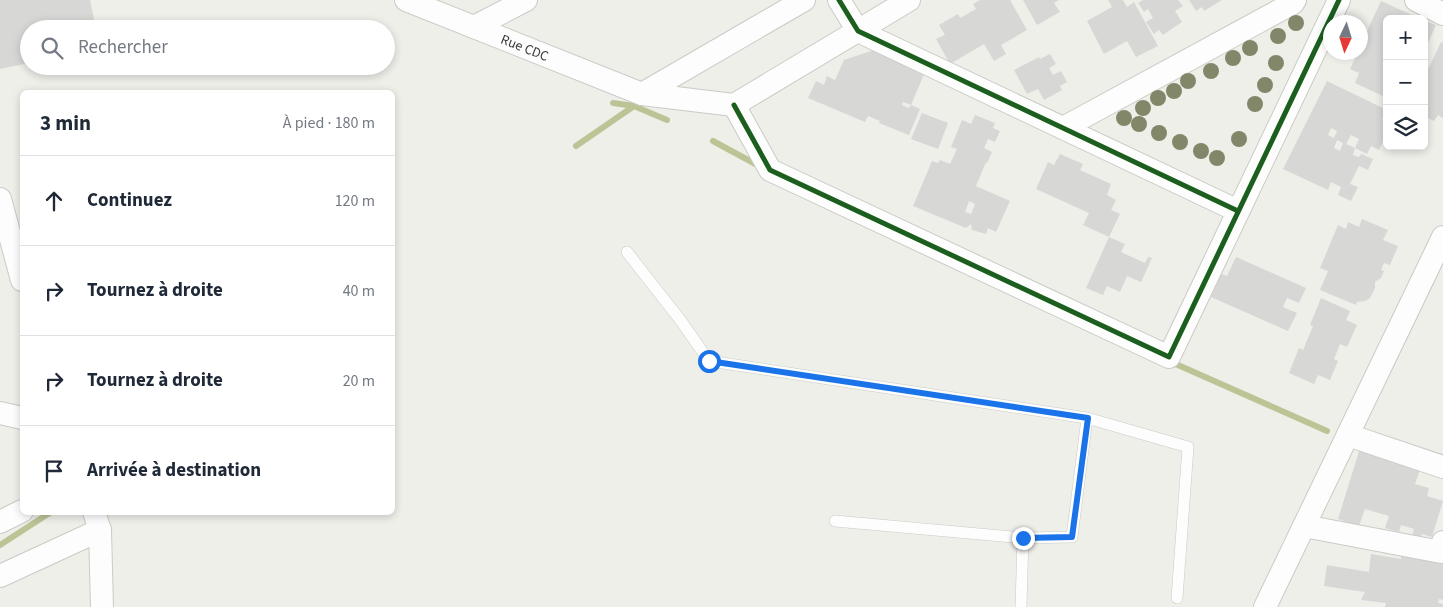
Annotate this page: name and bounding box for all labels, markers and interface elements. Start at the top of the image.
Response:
north arrow [1323,15,1368,60]
map controls [1383,15,1428,150]
button: + [1383,15,1428,60]
search box [20,20,395,75]
street label: Rue CDC [498,30,551,67]
icon: search [38,34,66,62]
text: Rechercher [78,34,168,61]
button: − [1383,60,1428,105]
button: layers [1383,105,1428,150]
text: 3 min [40,108,91,138]
text: À pied · 180 m [283,112,375,134]
icon: ahead [40,187,68,215]
text: Continuez [87,187,172,214]
text: 120 m [335,190,375,212]
icon: right [40,277,68,305]
text: Tournez à droite [87,277,223,304]
text: 40 m [343,280,375,302]
route start [698,350,721,373]
icon: right [40,367,68,395]
text: Tournez à droite [87,367,223,394]
text: 20 m [343,370,375,392]
icon: arrive [40,457,68,485]
text: Arrivée à destination [87,457,261,484]
route end [1012,527,1035,550]

